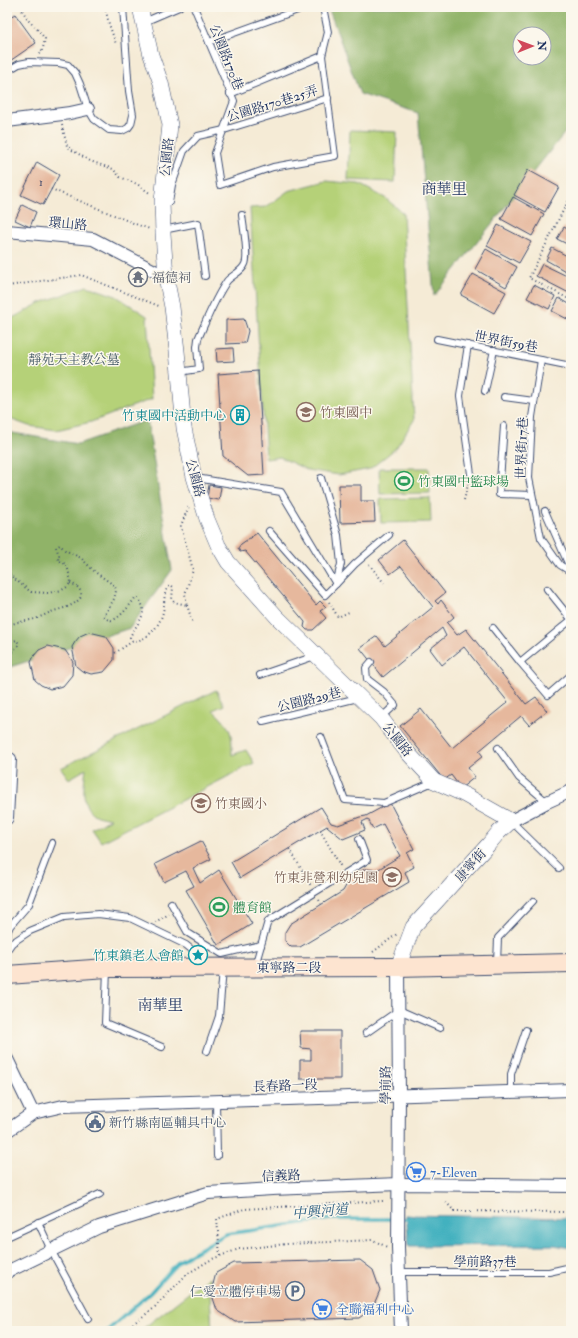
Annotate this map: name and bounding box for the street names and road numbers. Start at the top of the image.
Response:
street label: 公園路170巷 [206,22,246,92]
street label: 公園路170巷25弄 [225,82,320,125]
street label: 公園路 [157,137,177,177]
street label: 環山路 [48,214,88,234]
street label: 世界街59巷 [473,328,539,356]
street label: 世界街17巷 [513,416,531,480]
street label: 公園路 [182,457,208,499]
street label: 公園路29巷 [276,684,343,716]
street label: 公園路 [379,719,416,760]
street label: 康寧街 [452,846,490,886]
street label: 東寧路二段 [256,960,322,976]
street label: 學前路 [378,1065,394,1105]
street label: 長春路一段 [252,1077,318,1095]
street label: 信義路 [261,1167,301,1185]
street label: 學前路37巷 [454,1254,516,1270]

